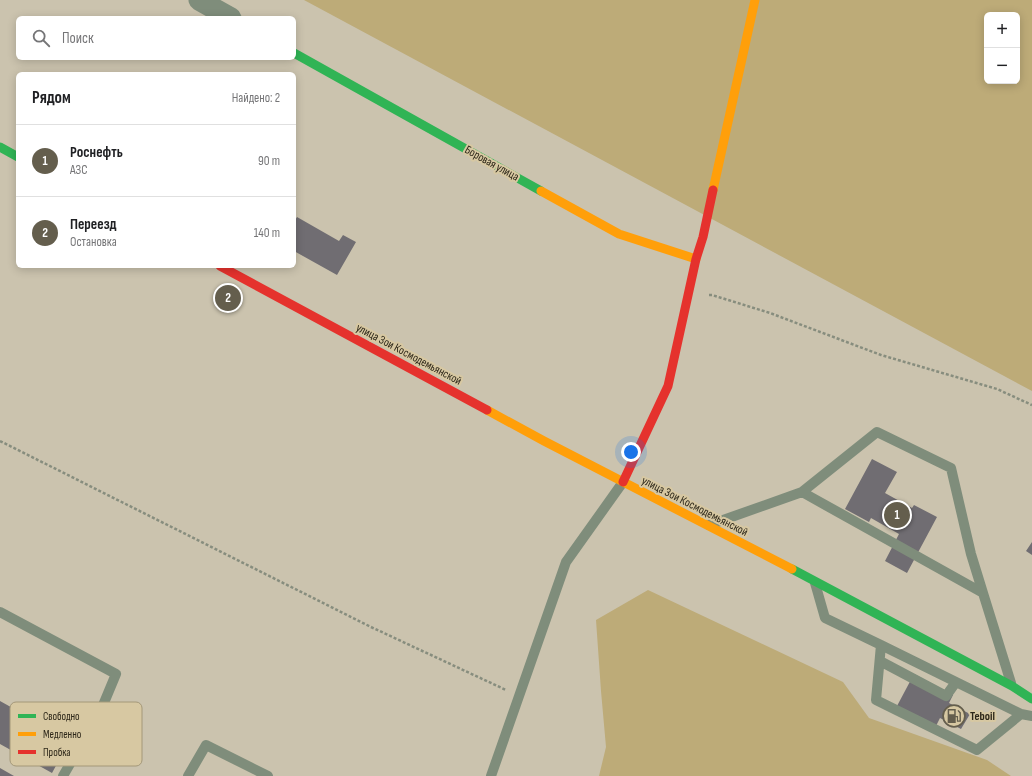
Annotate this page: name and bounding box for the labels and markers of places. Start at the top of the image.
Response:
pin: 2 [215,283,241,313]
pin: 1 [884,500,910,530]
fuel station icon: Teboil [941,703,967,729]
place label: Teboil [970,709,995,724]

